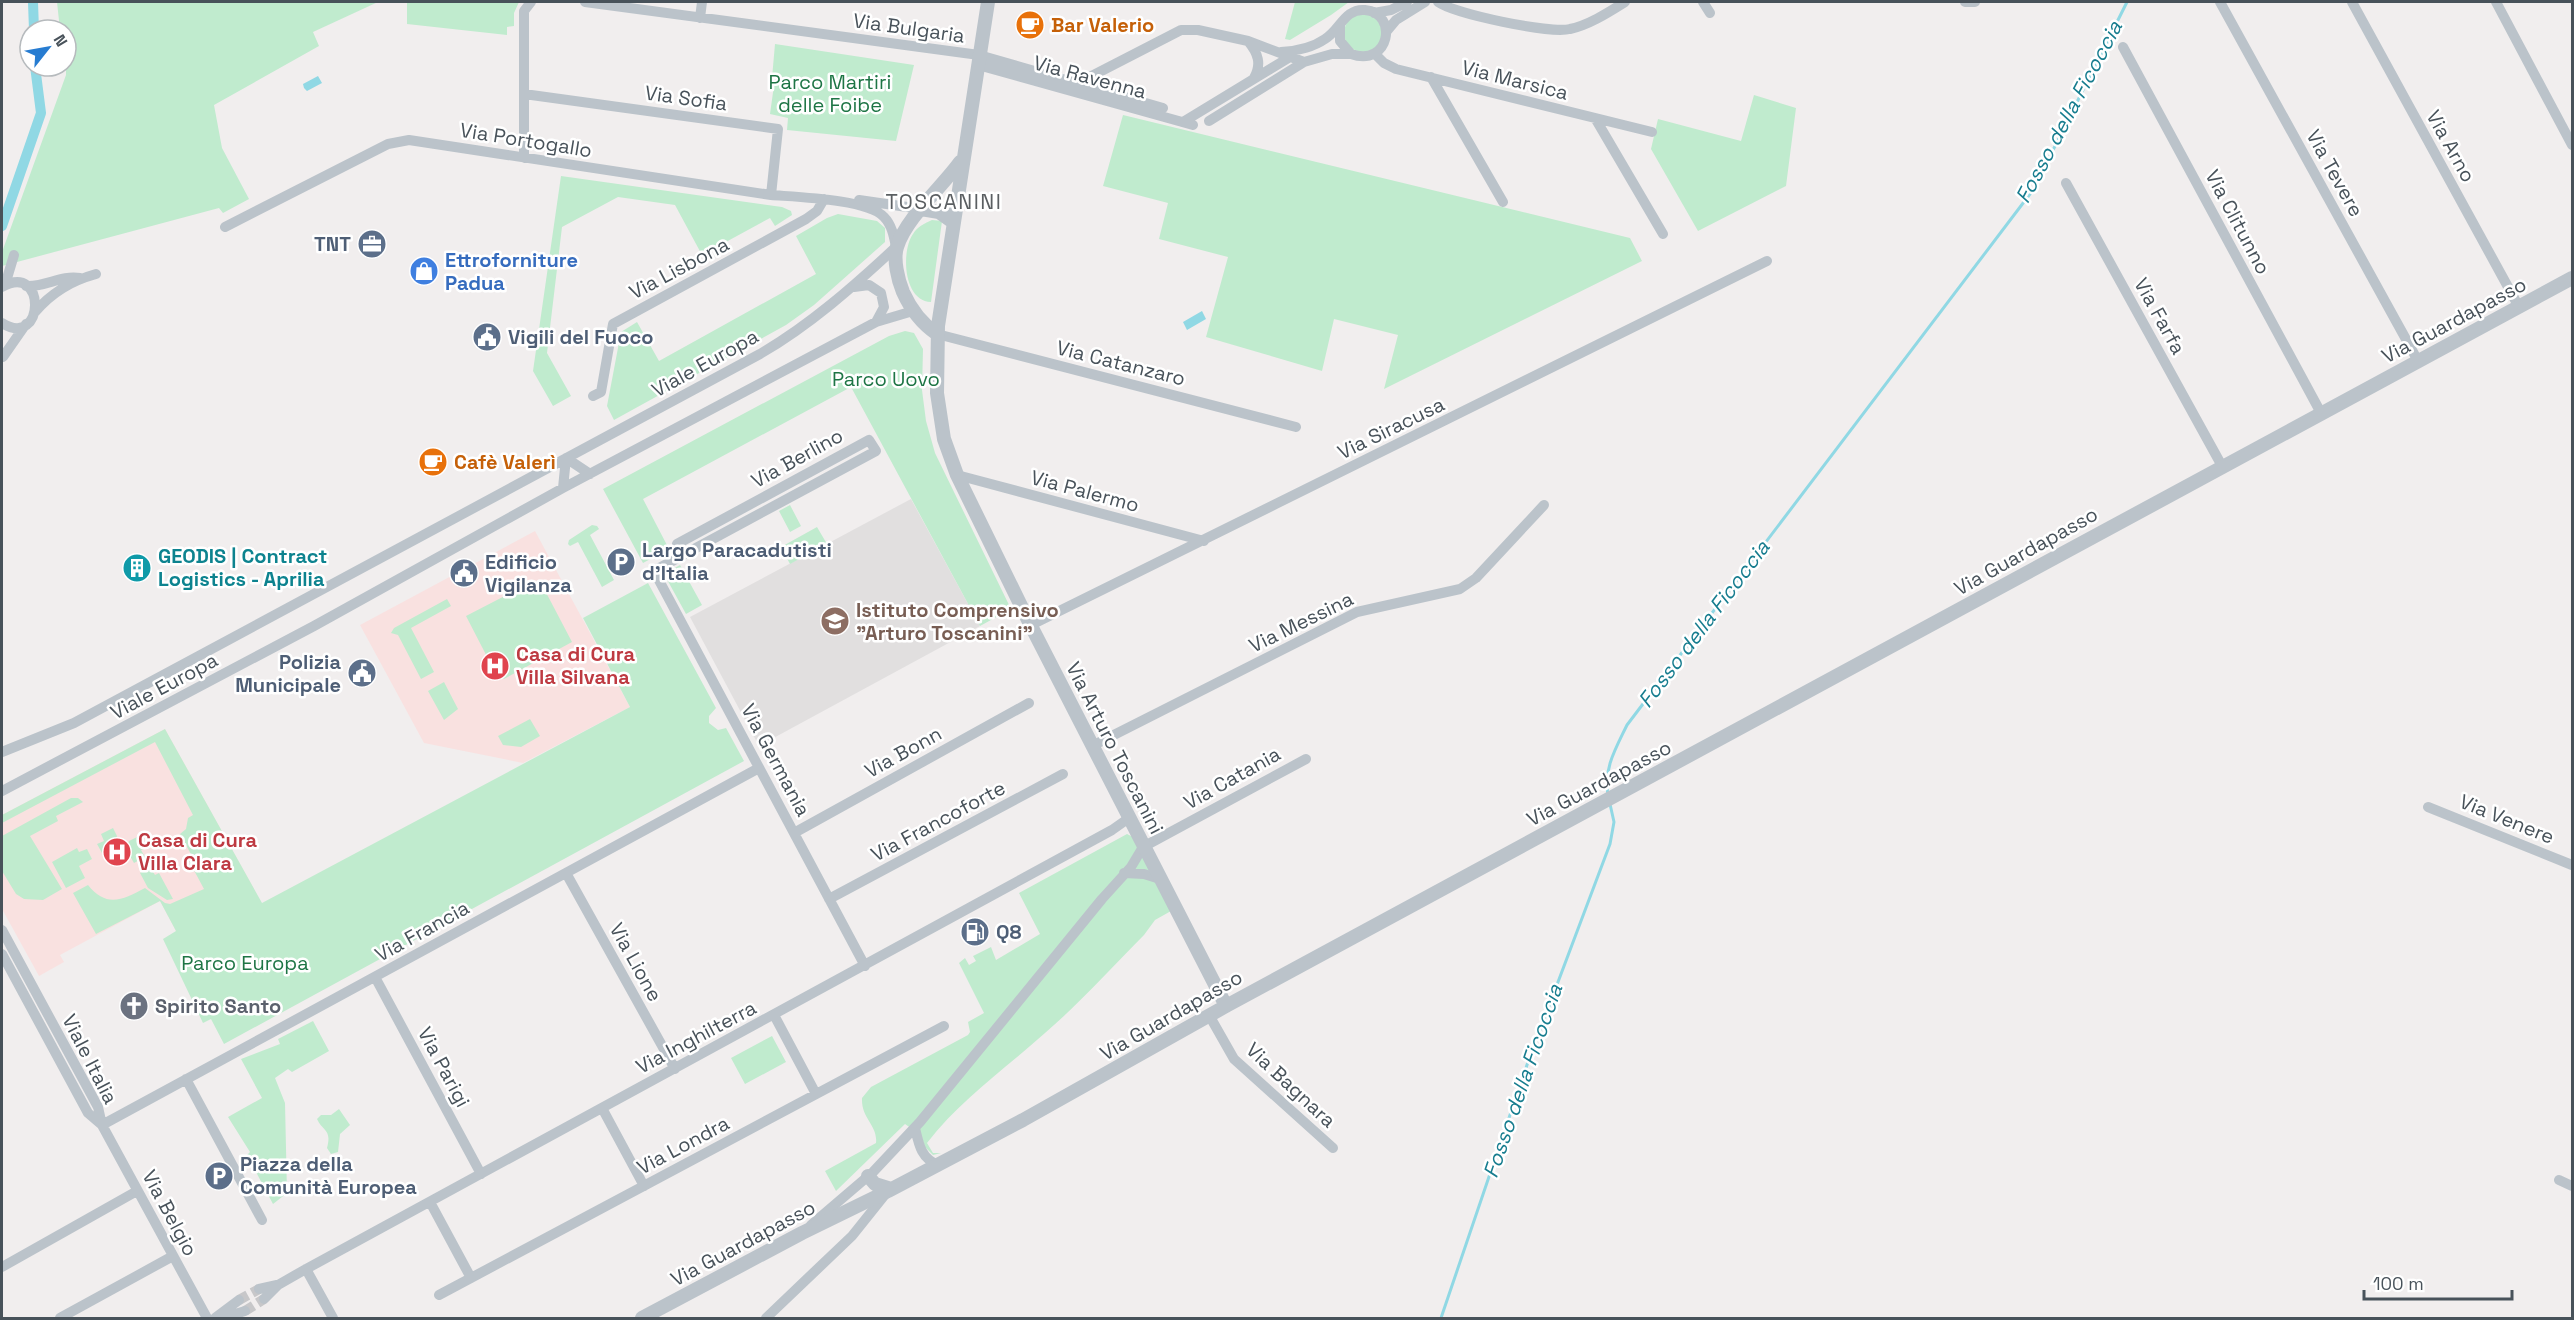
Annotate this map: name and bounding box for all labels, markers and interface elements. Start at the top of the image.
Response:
street label: Via Bulgaria [851,7,967,49]
cafe icon: Bar Valerio [1014,9,1046,41]
place label: Bar Valerio [1051,12,1154,38]
water label: Fosso della Ficoccia [2009,15,2129,208]
north arrow [18,18,78,78]
text: N [49,31,72,51]
street label: Via Ravenna [1031,49,1149,105]
street label: Via Marsica [1459,54,1571,106]
park label: Parco Martiri delle Foibe [769,69,891,118]
street label: Via Sofia [643,79,729,117]
street label: Via Arno [2421,105,2481,187]
street label: Via Portogallo [458,117,594,163]
street label: Via Tevere [2300,125,2370,221]
street label: Via Clitunno [2200,165,2276,279]
district label: TOSCANINI [886,188,1002,215]
office icon: TNT [356,228,388,260]
place label: TNT [314,231,351,257]
street label: Via Lisbona [625,231,733,305]
place label: Ettroforniture Padua [445,247,578,296]
shop icon: Ettroforniture Padua [408,255,440,287]
street label: Via Guardapasso [2377,271,2531,369]
street label: Via Farfa [2128,273,2192,359]
public building icon: Vigili del Fuoco [471,321,503,353]
street label: Viale Europa [647,323,763,403]
place label: Vigili del Fuoco [508,324,653,350]
street label: Via Catanzaro [1054,334,1188,392]
park label: Parco Uovo [832,366,940,392]
street label: Via Siracusa [1333,391,1449,465]
street label: Via Berlino [747,422,847,494]
cafe icon: Cafè Valerì [417,446,449,478]
place label: Cafè Valerì [454,449,556,475]
street label: Via Palermo [1028,464,1142,518]
street label: Via Guardapasso [1950,501,2102,601]
water label: Fosso della Ficoccia [1632,534,1776,713]
place label: Largo Paracadutisti d'Italia [642,537,832,586]
place label: GEODIS | Contract Logistics - Aprilia [158,543,327,592]
parking icon: Largo Paracadutisti d'Italia [605,546,637,578]
place label: Edificio Vigilanza [485,549,572,598]
building icon: GEODIS | Contract Logistics - Aprilia [121,552,153,584]
public building icon: Edificio Vigilanza [448,557,480,589]
street label: Via Messina [1245,586,1357,658]
place label: Istituto Comprensivo "Arturo Toscanini" [856,597,1059,646]
school or university icon: Istituto Comprensivo "Arturo Toscanini" [819,605,851,637]
place label: Casa di Cura Villa Silvana [516,641,635,690]
street label: Viale Europa [106,647,222,725]
place label: Polizia Municipale [235,649,341,698]
hospital icon: Casa di Cura Villa Silvana [479,650,511,682]
public building icon: Polizia Municipale [346,657,378,689]
street label: Via Arturo Toscanini [1060,658,1170,838]
street label: Via Germania [735,699,817,821]
street label: Via Bonn [860,720,946,784]
street label: Via Guardapasso [1522,734,1676,832]
street label: Via Catania [1179,741,1285,815]
street label: Via Francoforte [866,775,1010,867]
street label: Via Venere [2456,788,2558,850]
place label: Casa di Cura Villa Clara [138,827,257,876]
hospital icon: Casa di Cura Villa Clara [101,836,133,868]
street label: Via Francia [370,894,474,968]
fuel station icon: Q8 [959,916,991,948]
street label: Via Lione [604,918,668,1006]
place label: Q8 [996,919,1022,945]
park label: Parco Europa [181,950,309,976]
street label: Via Guardapasso [1095,964,1247,1066]
water label: Fosso della Ficoccia [1477,980,1569,1181]
church icon: Spirito Santo [118,990,150,1022]
place label: Spirito Santo [155,993,281,1019]
street label: Via Inghilterra [631,994,761,1080]
street label: Viale Italia [56,1010,124,1108]
street label: Via Parigi [412,1022,476,1112]
street label: Via Bagnara [1241,1037,1341,1133]
street label: Via Londra [632,1110,734,1180]
place label: Piazza della Comunità Europea [240,1151,417,1200]
parking icon: Piazza della Comunità Europea [203,1160,235,1192]
street label: Via Belgio [136,1165,204,1261]
street label: Via Guardapasso [666,1194,820,1292]
scale bar [2364,1263,2512,1301]
text: 100 m [2373,1272,2424,1295]

